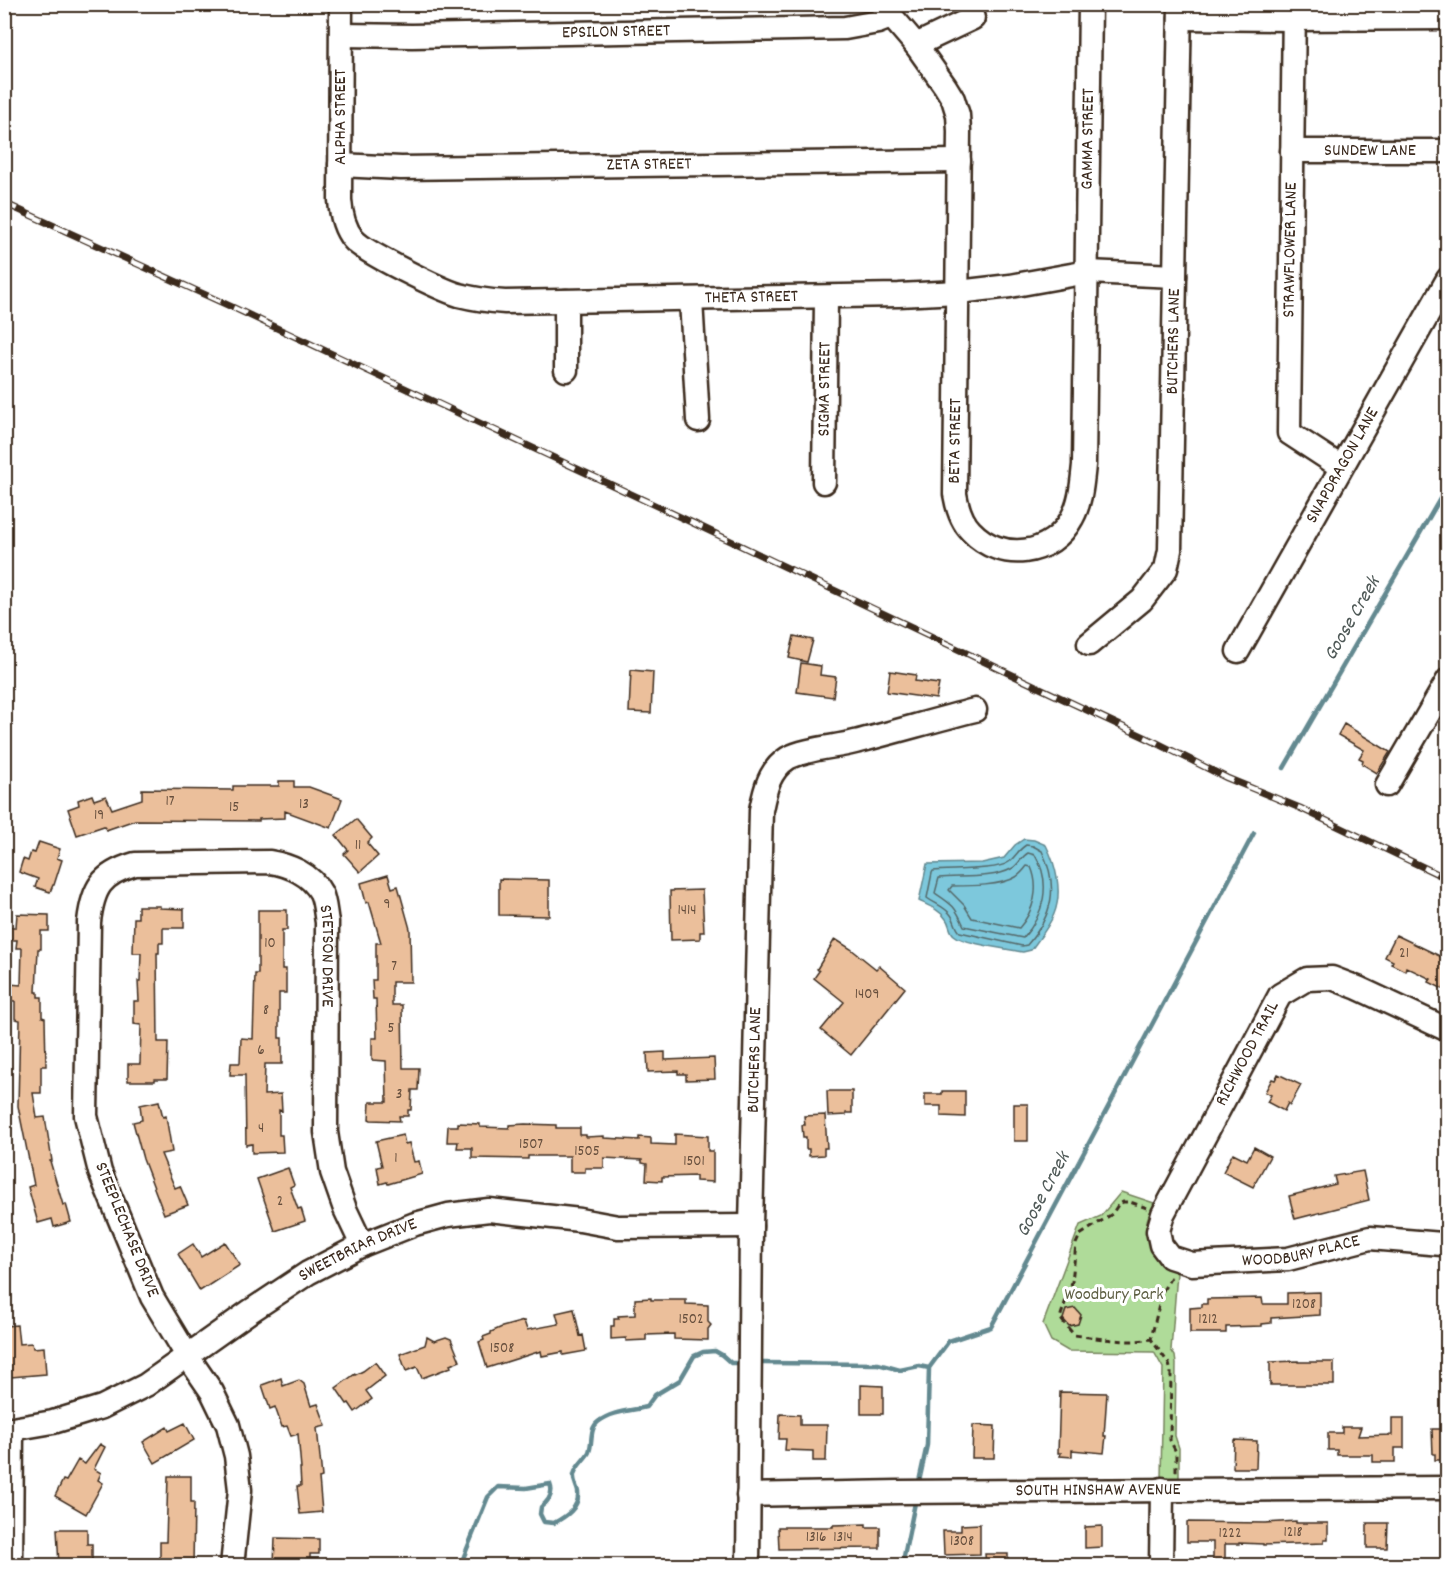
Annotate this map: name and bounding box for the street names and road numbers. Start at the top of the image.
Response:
street label: EPSILON STREET [562,19,670,46]
street label: ALPHA STREET [329,69,354,165]
street label: GAMMA STREET [1075,88,1101,190]
street label: SUNDEW LANE [1324,139,1416,164]
street label: ZETA STREET [606,152,691,178]
street label: STRAWFLOWER LANE [1277,182,1305,318]
street label: THETA STREET [704,284,798,311]
street label: BUTCHERS LANE [1160,288,1187,395]
street label: SIGMA STREET [812,342,838,436]
street label: BETA STREET [943,398,969,484]
street label: SNAPDRAGON LANE [1300,403,1385,528]
street label: STETSON DRIVE [312,903,340,1007]
street label: RICHWOOD TRAIL [1210,997,1286,1111]
street label: BUTCHERS LANE [741,1007,769,1113]
street label: STEEPLECHASE DRIVE [87,1159,165,1301]
street label: SWEETBRIAR DRIVE [294,1212,421,1288]
street label: WOODBURY PLACE [1242,1229,1362,1274]
street label: SOUTH HINSHAW AVENUE [1015,1477,1181,1504]

